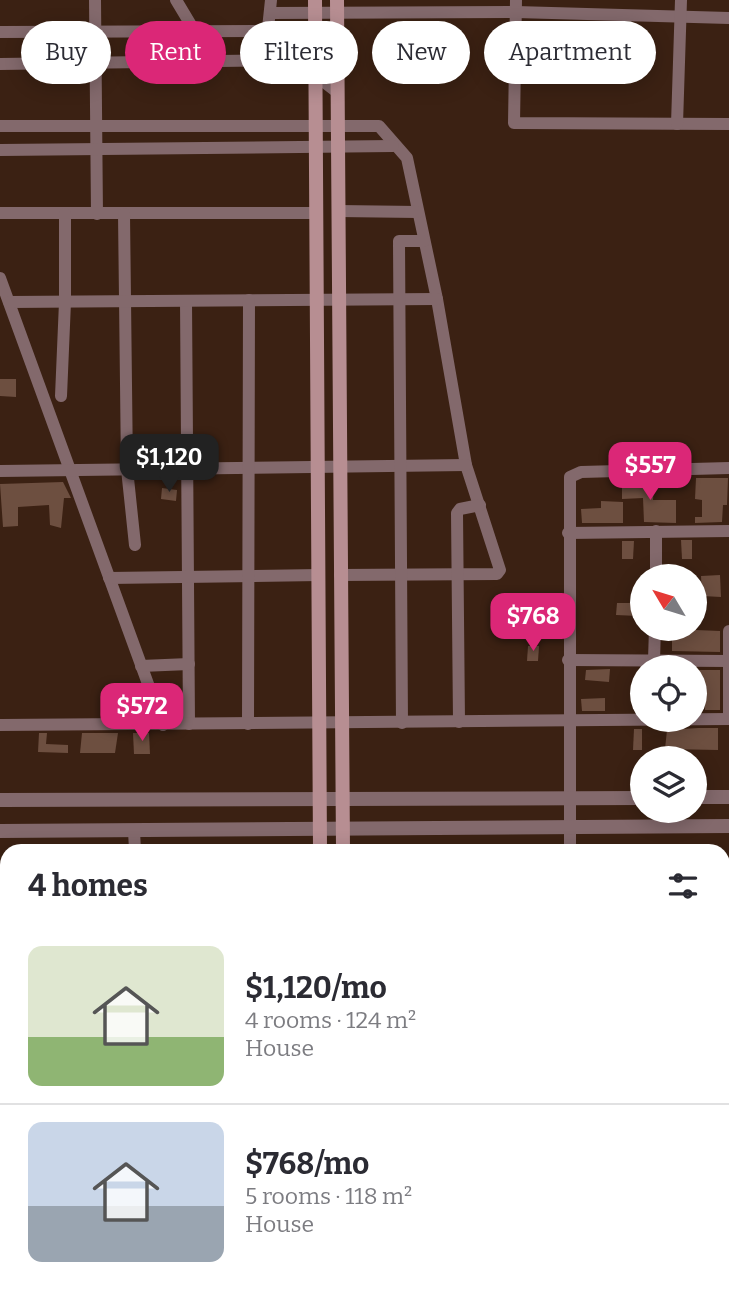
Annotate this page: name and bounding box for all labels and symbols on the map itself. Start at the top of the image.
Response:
pin: $1,120 [112,434,226,494]
pin: $557 [609,442,691,502]
north arrow [630,564,707,640]
pin: $768 [492,594,574,653]
pin: $572 [101,684,183,743]

